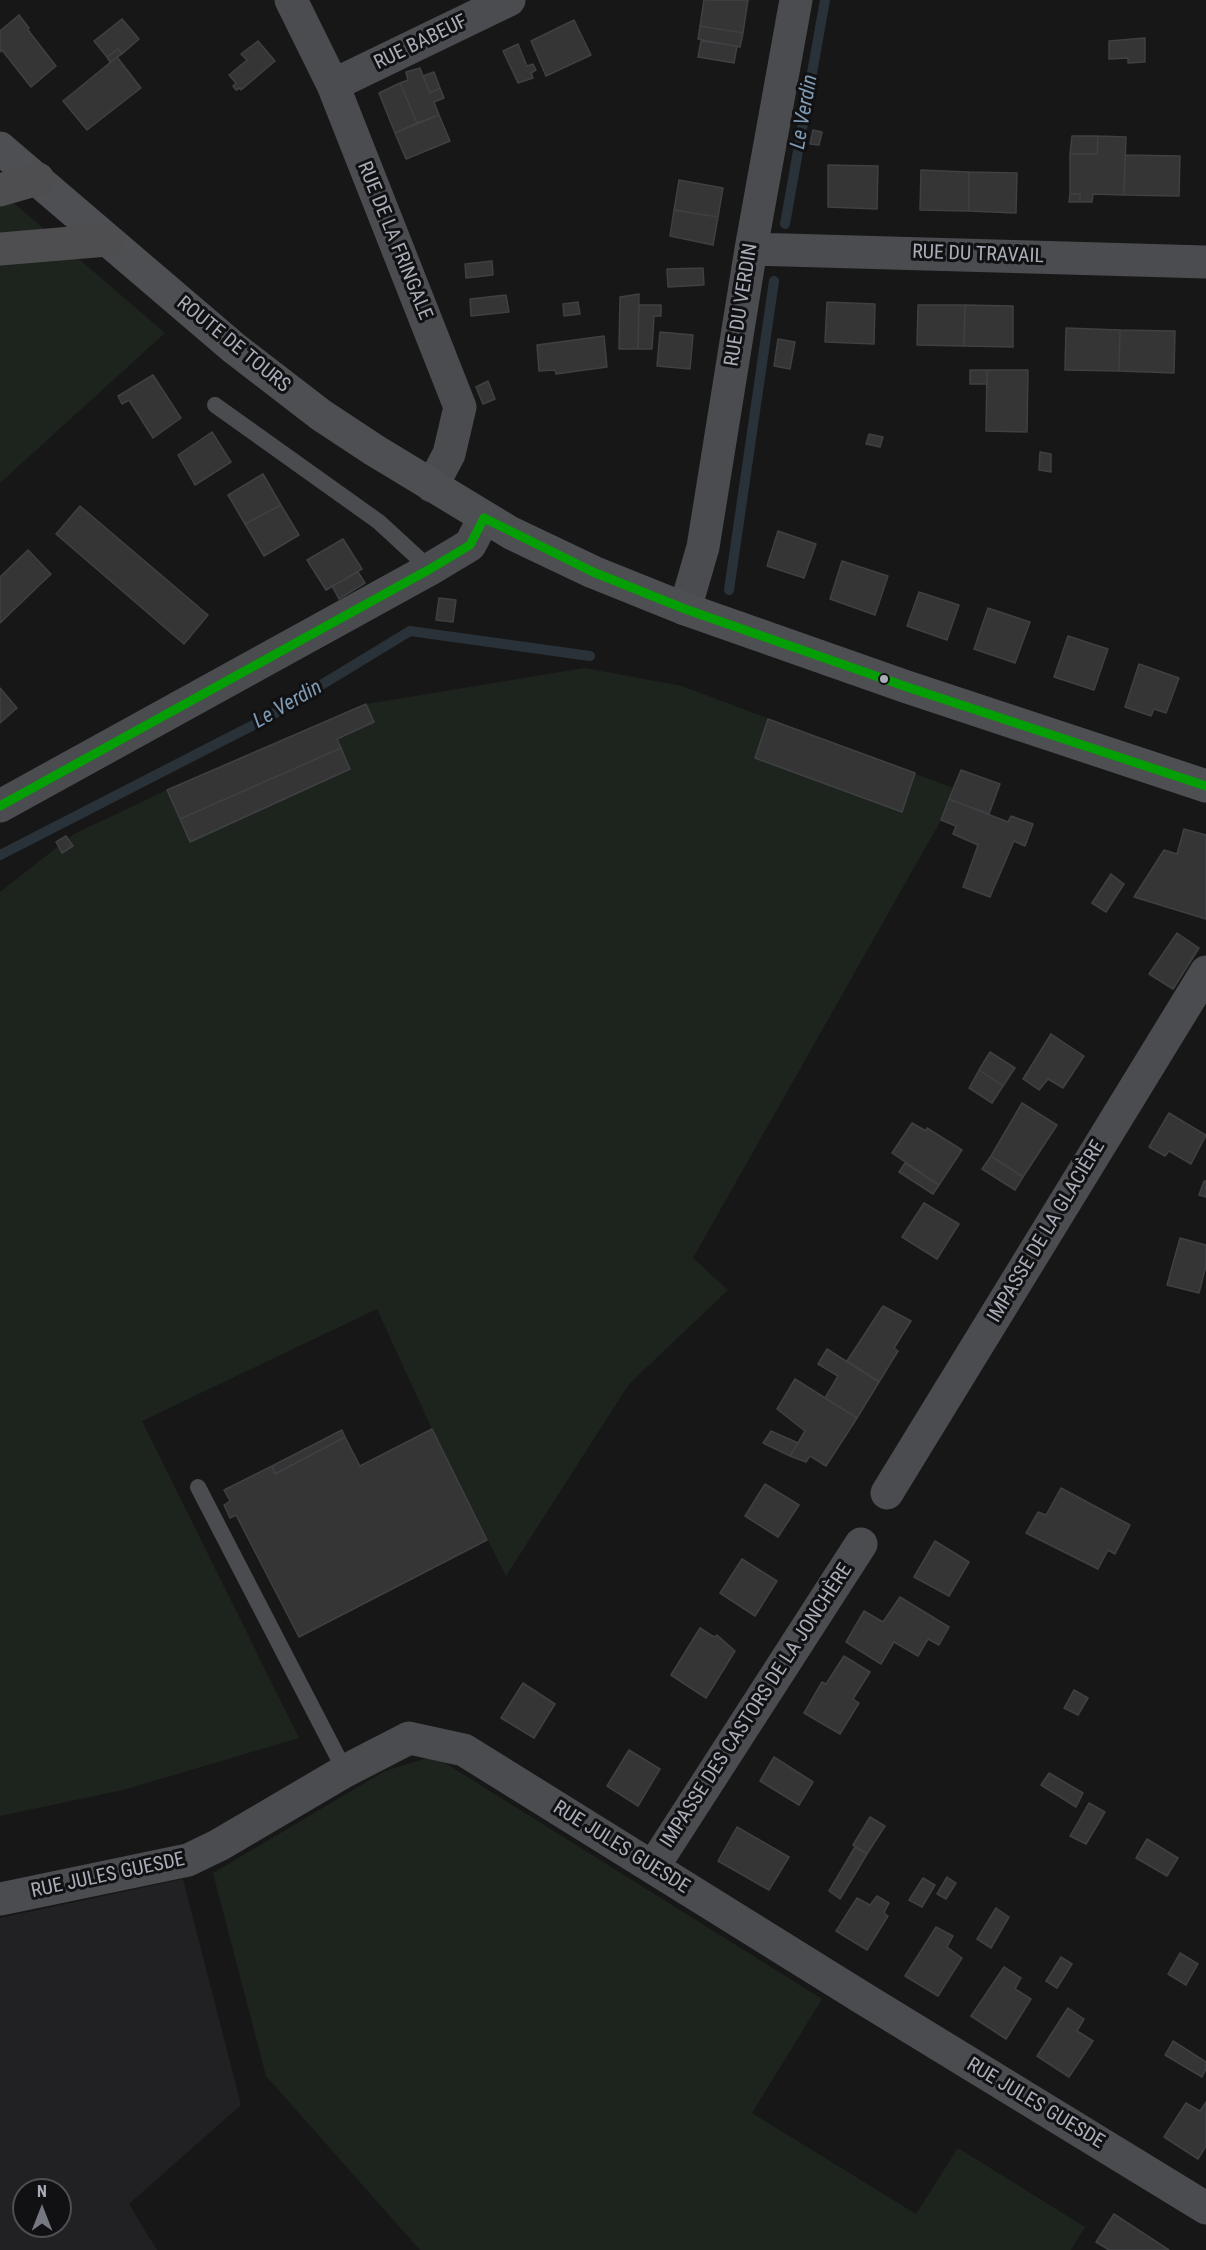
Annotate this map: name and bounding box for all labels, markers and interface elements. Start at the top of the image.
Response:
street label: RUE BABEUF [371,10,471,76]
water label: Le Verdin [786,73,824,151]
street label: RUE DE LA FRINGALE [351,158,437,324]
street label: RUE DU TRAVAIL [912,241,1044,269]
street label: RUE DU VERDIN [720,242,764,368]
street label: ROUTE DE TOURS [171,292,295,398]
unlabelled marker [878,673,890,685]
water label: Le Verdin [249,675,327,735]
street label: IMPASSE DE LA GLACIÈRE [983,1137,1111,1327]
street label: IMPASSE DES CASTORS DE LA JONCHÈRE [656,1559,858,1853]
street label: RUE JULES GUESDE [548,1796,694,1900]
street label: RUE JULES GUESDE [29,1848,187,1904]
street label: RUE JULES GUESDE [962,2053,1108,2155]
north arrow [12,2178,72,2238]
text: N [37,2182,47,2201]

